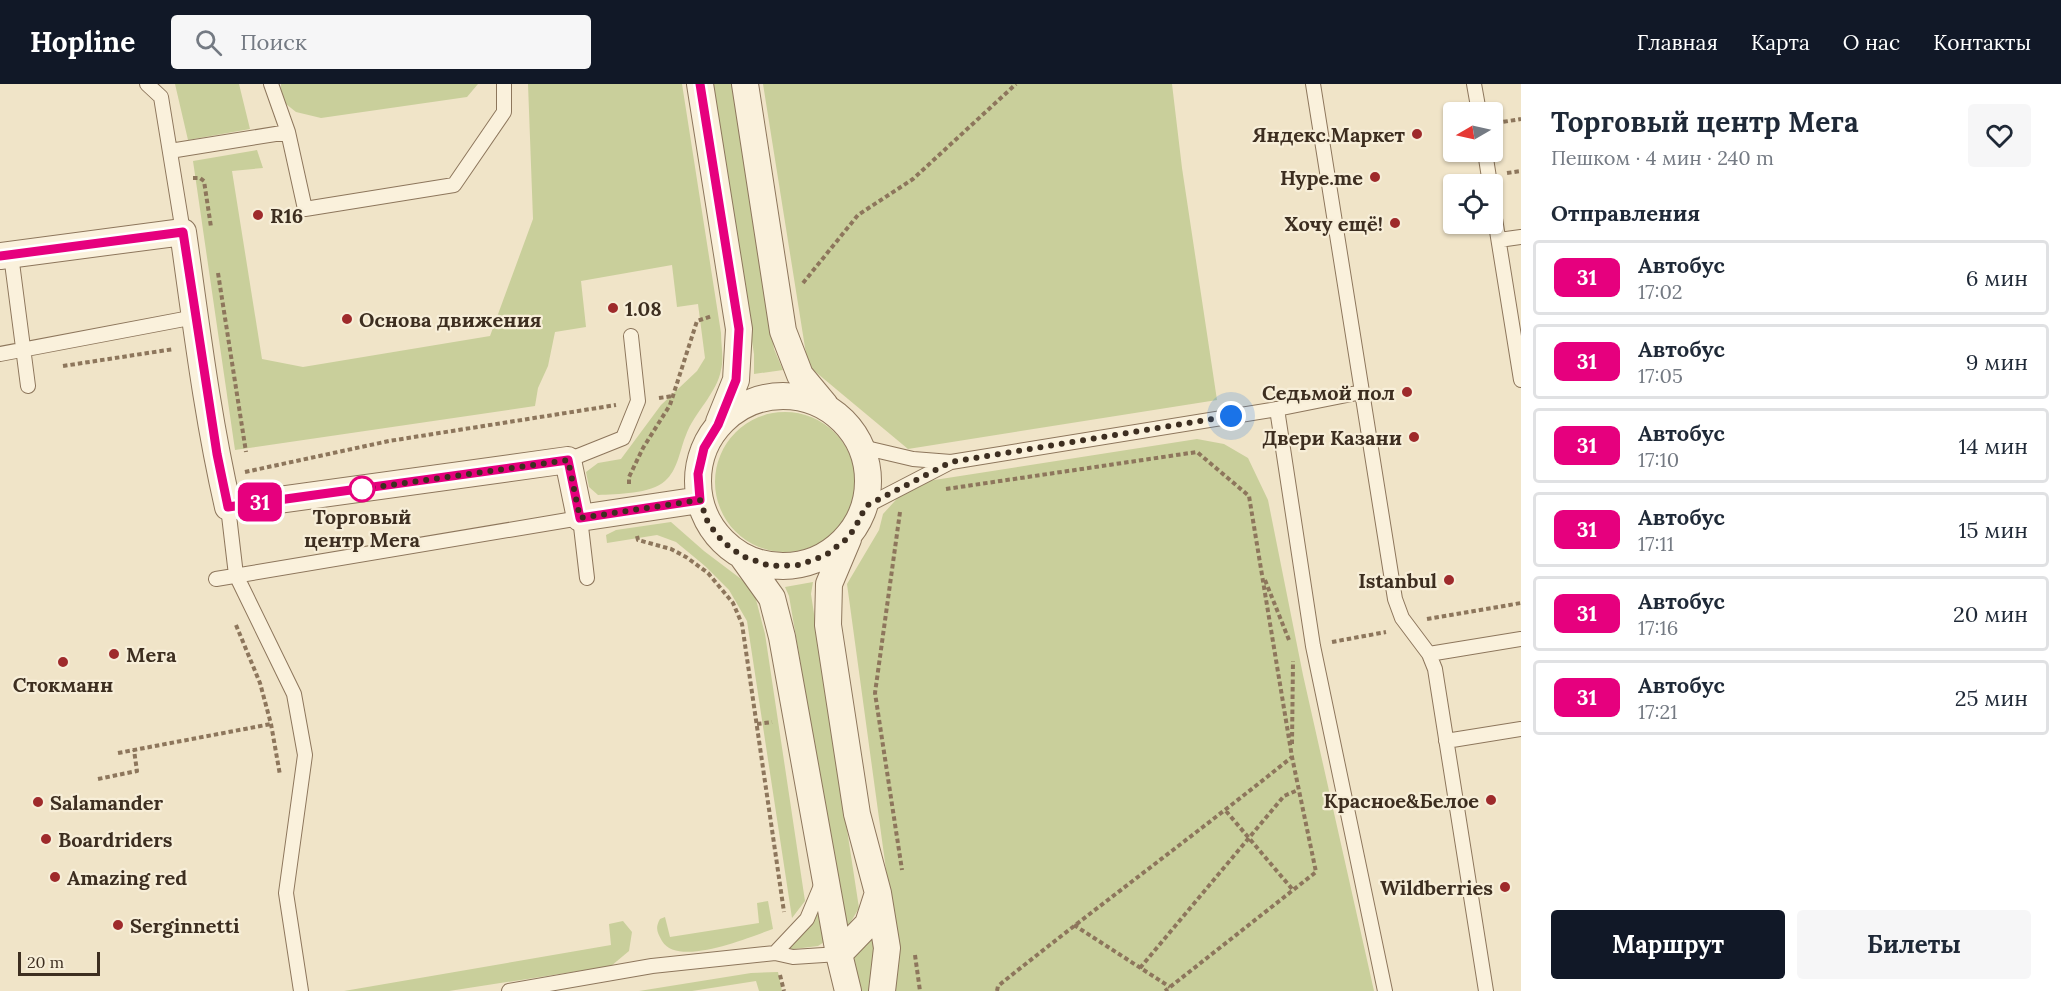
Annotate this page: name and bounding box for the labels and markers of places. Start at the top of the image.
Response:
place label: Яндекс.Маркет [1252,122,1406,147]
marker: Яндекс.Маркет [1410,127,1424,141]
place label: Hype.me [1280,165,1363,190]
marker: Hype.me [1368,170,1382,184]
place label: R16 [270,203,303,228]
marker: R16 [251,208,265,222]
place label: Хочу ещё! [1284,211,1383,236]
marker: Хочу ещё! [1388,216,1402,230]
place label: 1.08 [625,296,662,321]
marker: 1.08 [606,301,620,315]
place label: Основа движения [359,307,542,332]
marker: Основа движения [340,312,354,326]
place label: Седьмой пол [1262,380,1395,405]
marker: Седьмой пол [1400,385,1414,399]
place label: Двери Казани [1262,425,1402,450]
marker: Двери Казани [1407,430,1421,444]
marker: Торговый центр Мега [349,476,375,502]
place label: Торговый центр Мега [304,504,421,552]
place label: Istanbul [1358,568,1437,593]
marker: Istanbul [1442,573,1456,587]
place label: Мега [126,642,177,667]
marker: Мега [107,647,121,661]
marker: Стокманн [56,655,70,669]
place label: Стокманн [13,672,113,697]
place label: Красное&Белое [1324,788,1479,813]
place label: Salamander [50,790,163,815]
marker: Красное&Белое [1484,793,1498,807]
marker: Salamander [31,795,45,809]
place label: Boardriders [58,827,173,852]
marker: Boardriders [39,832,53,846]
place label: Amazing red [67,865,187,890]
marker: Amazing red [48,870,62,884]
place label: Wildberries [1380,875,1493,900]
marker: Wildberries [1498,880,1512,894]
place label: Serginnetti [130,913,240,938]
marker: Serginnetti [111,918,125,932]

